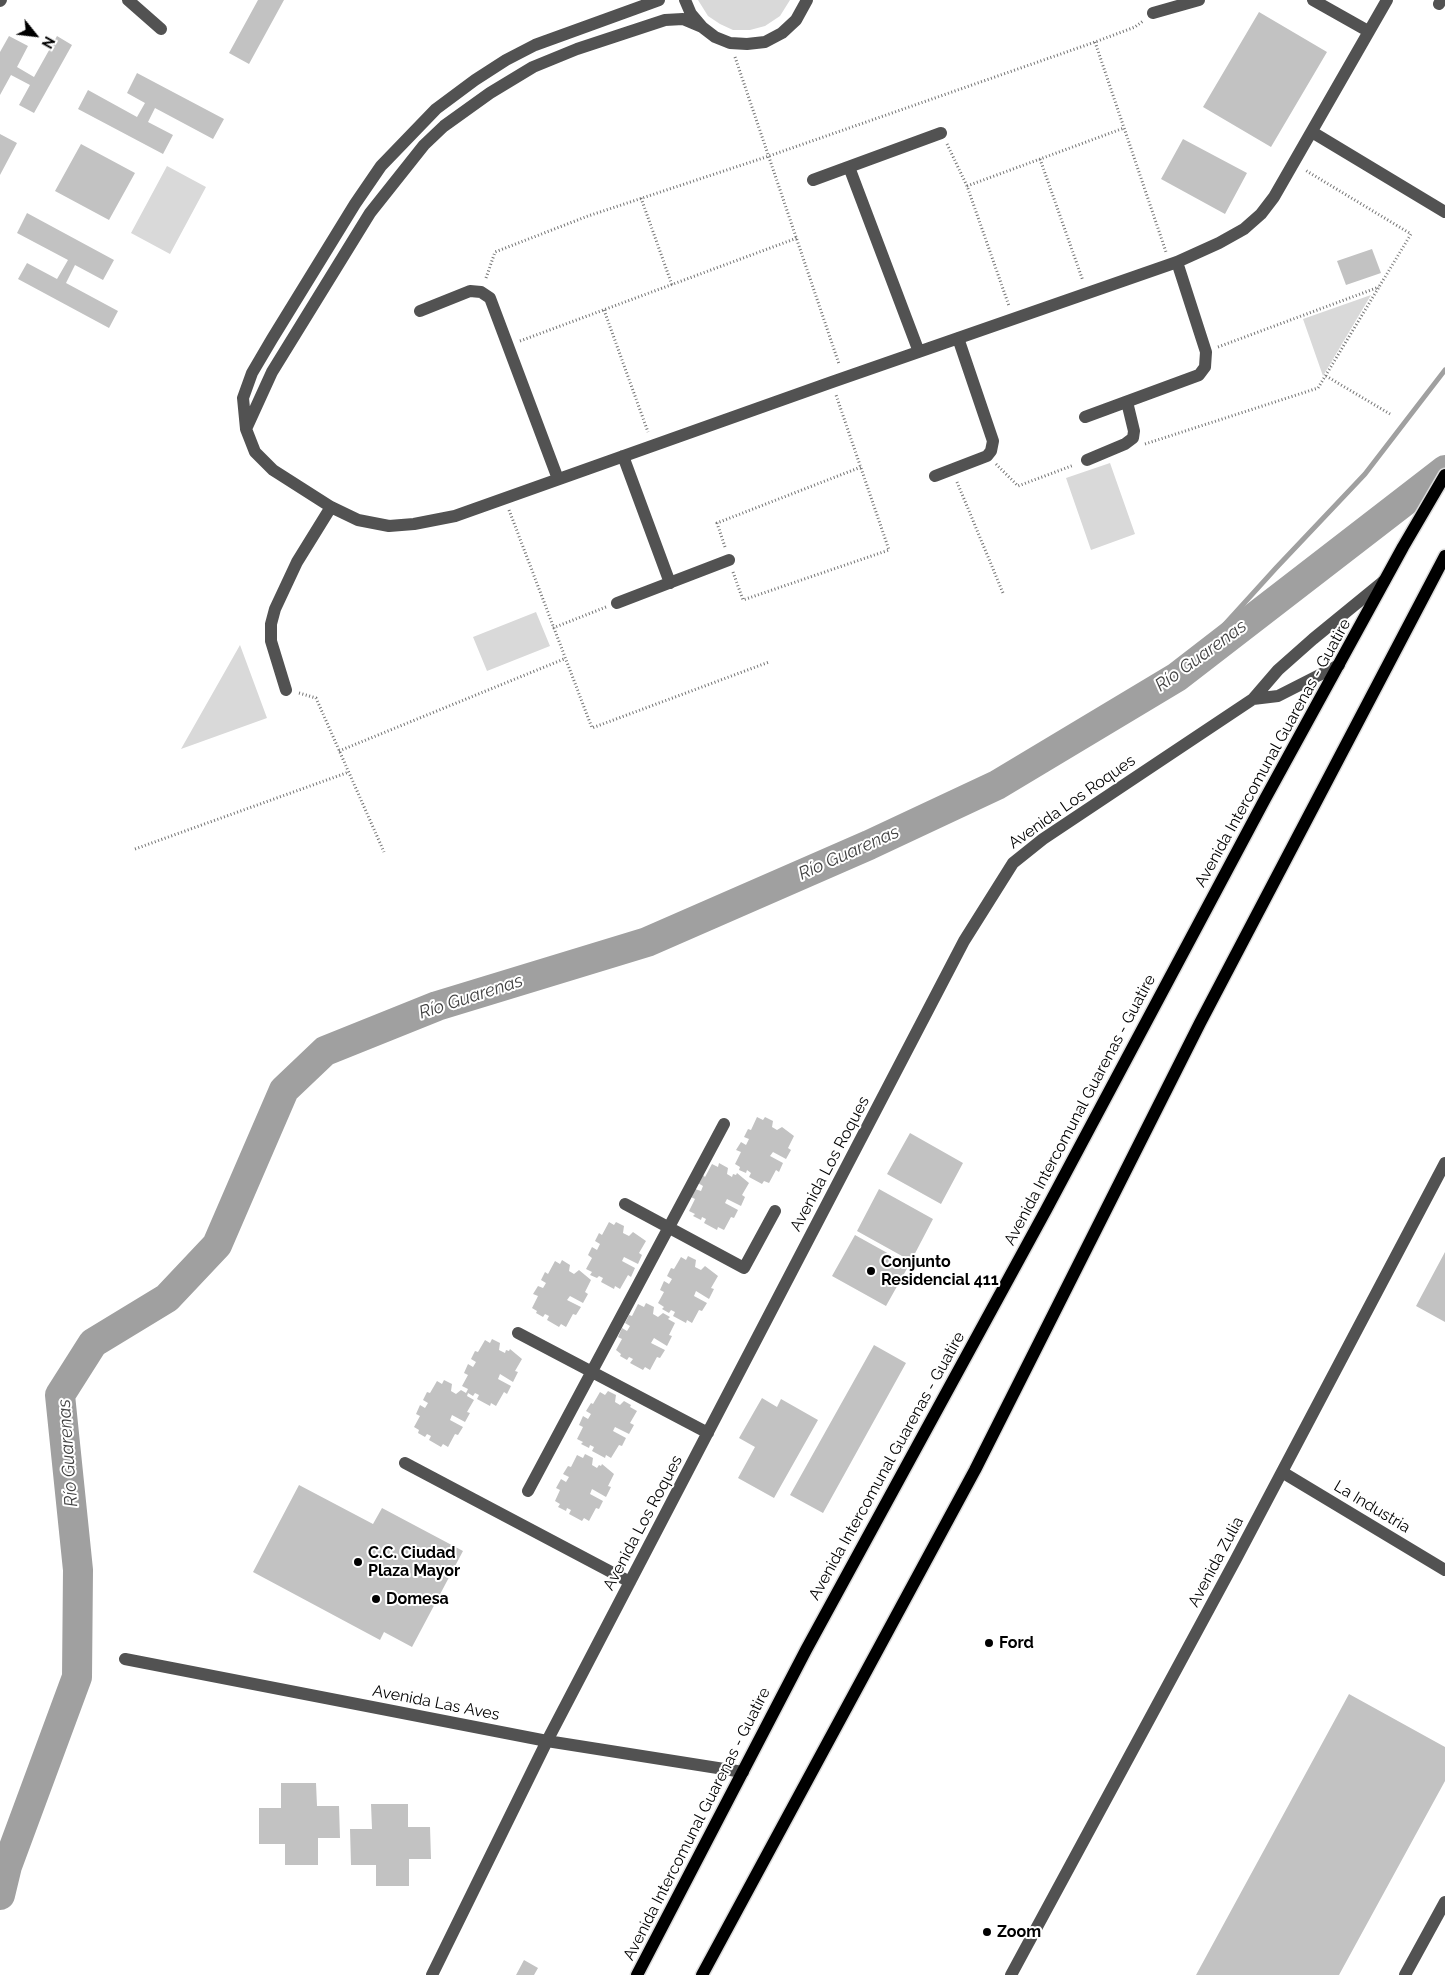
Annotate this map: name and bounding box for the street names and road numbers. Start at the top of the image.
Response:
street label: Avenida Intercomunal Guarenas - Guatire [1191,615,1355,891]
street label: Avenida Los Roques [1005,751,1139,853]
street label: Avenida Intercomunal Guarenas - Guatire [1000,971,1160,1249]
street label: Avenida Los Roques [786,1093,874,1235]
street label: Avenida Intercomunal Guarenas - Guatire [805,1328,969,1604]
street label: Avenida Los Roques [599,1452,687,1594]
street label: La Industria [1330,1477,1414,1537]
street label: Avenida Zulia [1184,1514,1248,1610]
street label: Avenida Las Aves [371,1681,501,1725]
street label: Avenida Intercomunal Guarenas - Guatire [619,1684,775,1964]

